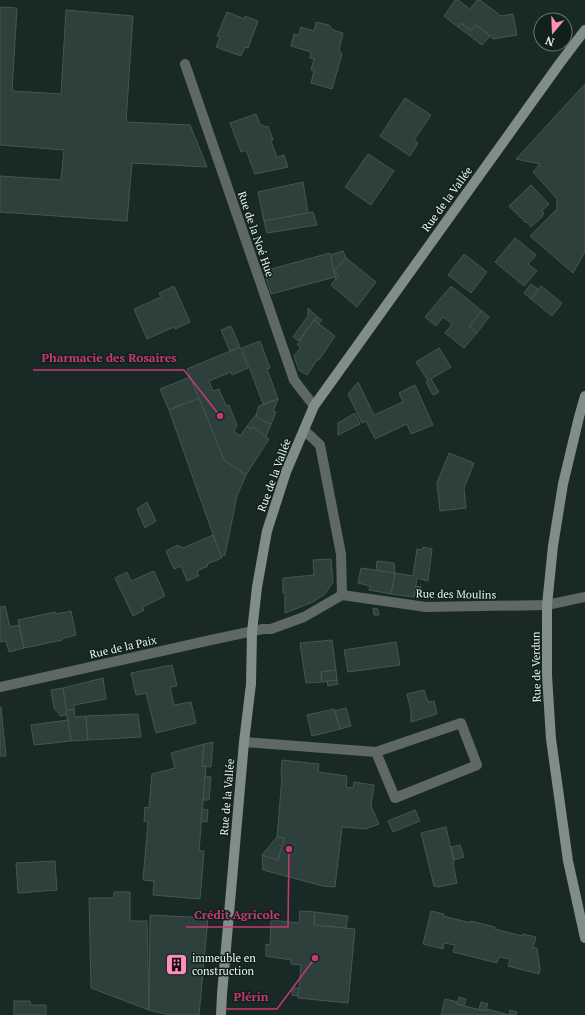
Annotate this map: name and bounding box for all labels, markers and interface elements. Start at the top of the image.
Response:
north arrow [533,12,573,52]
text: N [543,33,556,49]
street label: Rue de la Vallée [419,163,476,234]
street label: Rue de la Noé Hue [235,189,277,279]
callout: Pharmacie des Rosaires [33,346,184,370]
text: Pharmacie des Rosaires [41,350,177,365]
street label: Rue de la Vallée [254,436,294,514]
street label: Rue des Moulins [416,586,497,602]
street label: Rue de Verdun [528,631,544,702]
street label: Rue de la Paix [88,632,158,662]
street label: Rue de la Vallée [217,758,237,836]
callout: Crédit Agricole [186,903,288,927]
text: Crédit Agricole [194,907,281,922]
building icon: immeuble en construction [164,951,190,977]
place label: immeuble en construction [192,951,256,978]
callout: Plérin [226,985,277,1009]
text: Plérin [234,989,269,1004]

